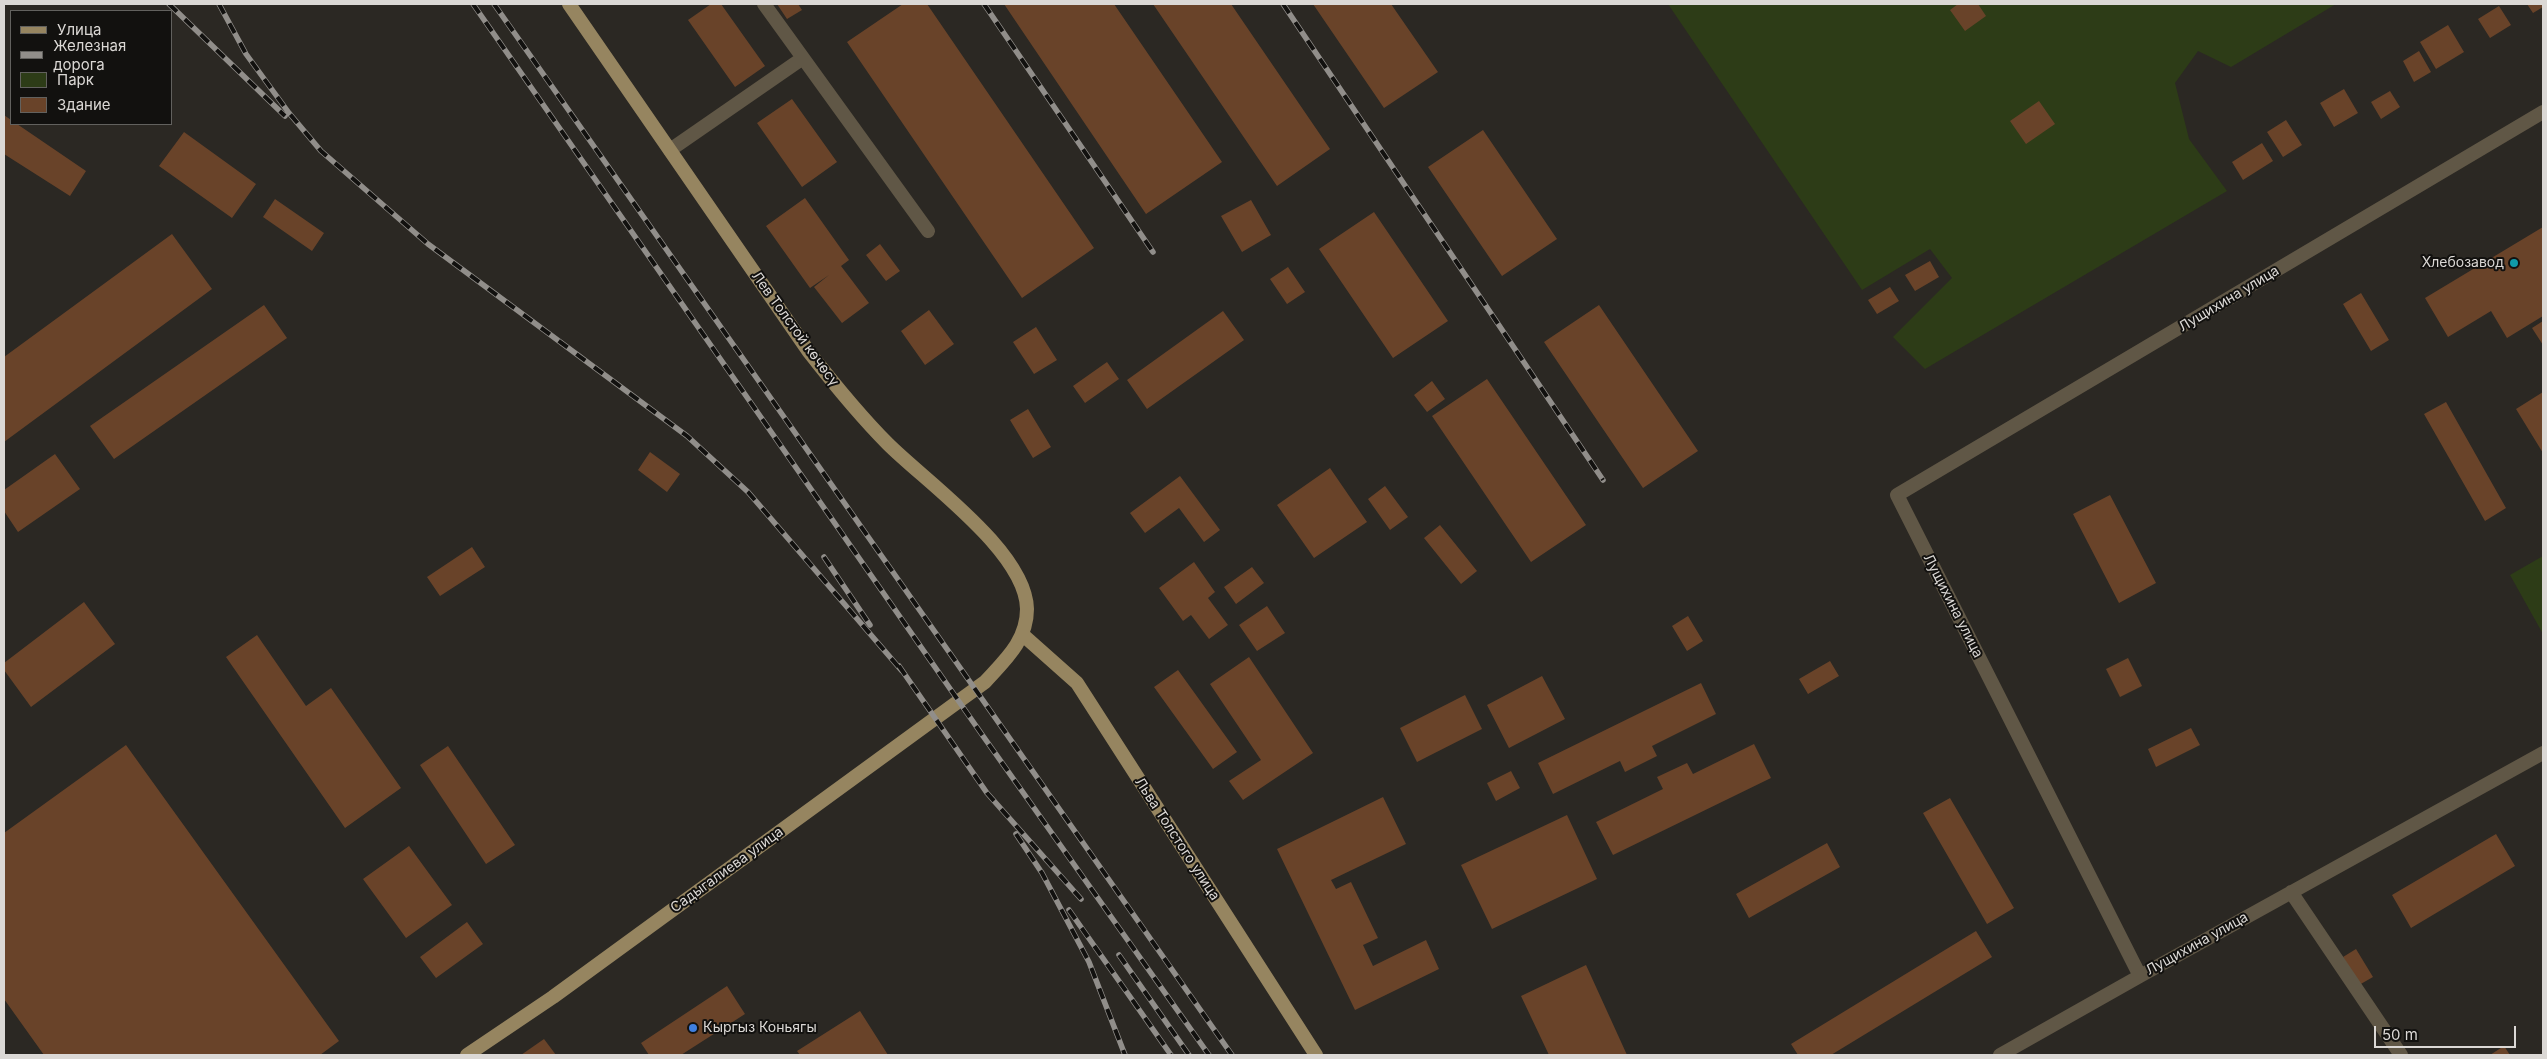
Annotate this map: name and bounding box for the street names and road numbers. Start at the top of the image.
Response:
street label: Лущихина улица [2176,262,2282,336]
street label: Лев Толстой көчөсү [748,268,842,390]
street label: Лущихина улица [1920,551,1986,661]
street label: Льва Толстого улица [1131,774,1223,904]
street label: Садыгалиева улица [667,823,787,917]
street label: Лущихина улица [2143,909,2251,979]

